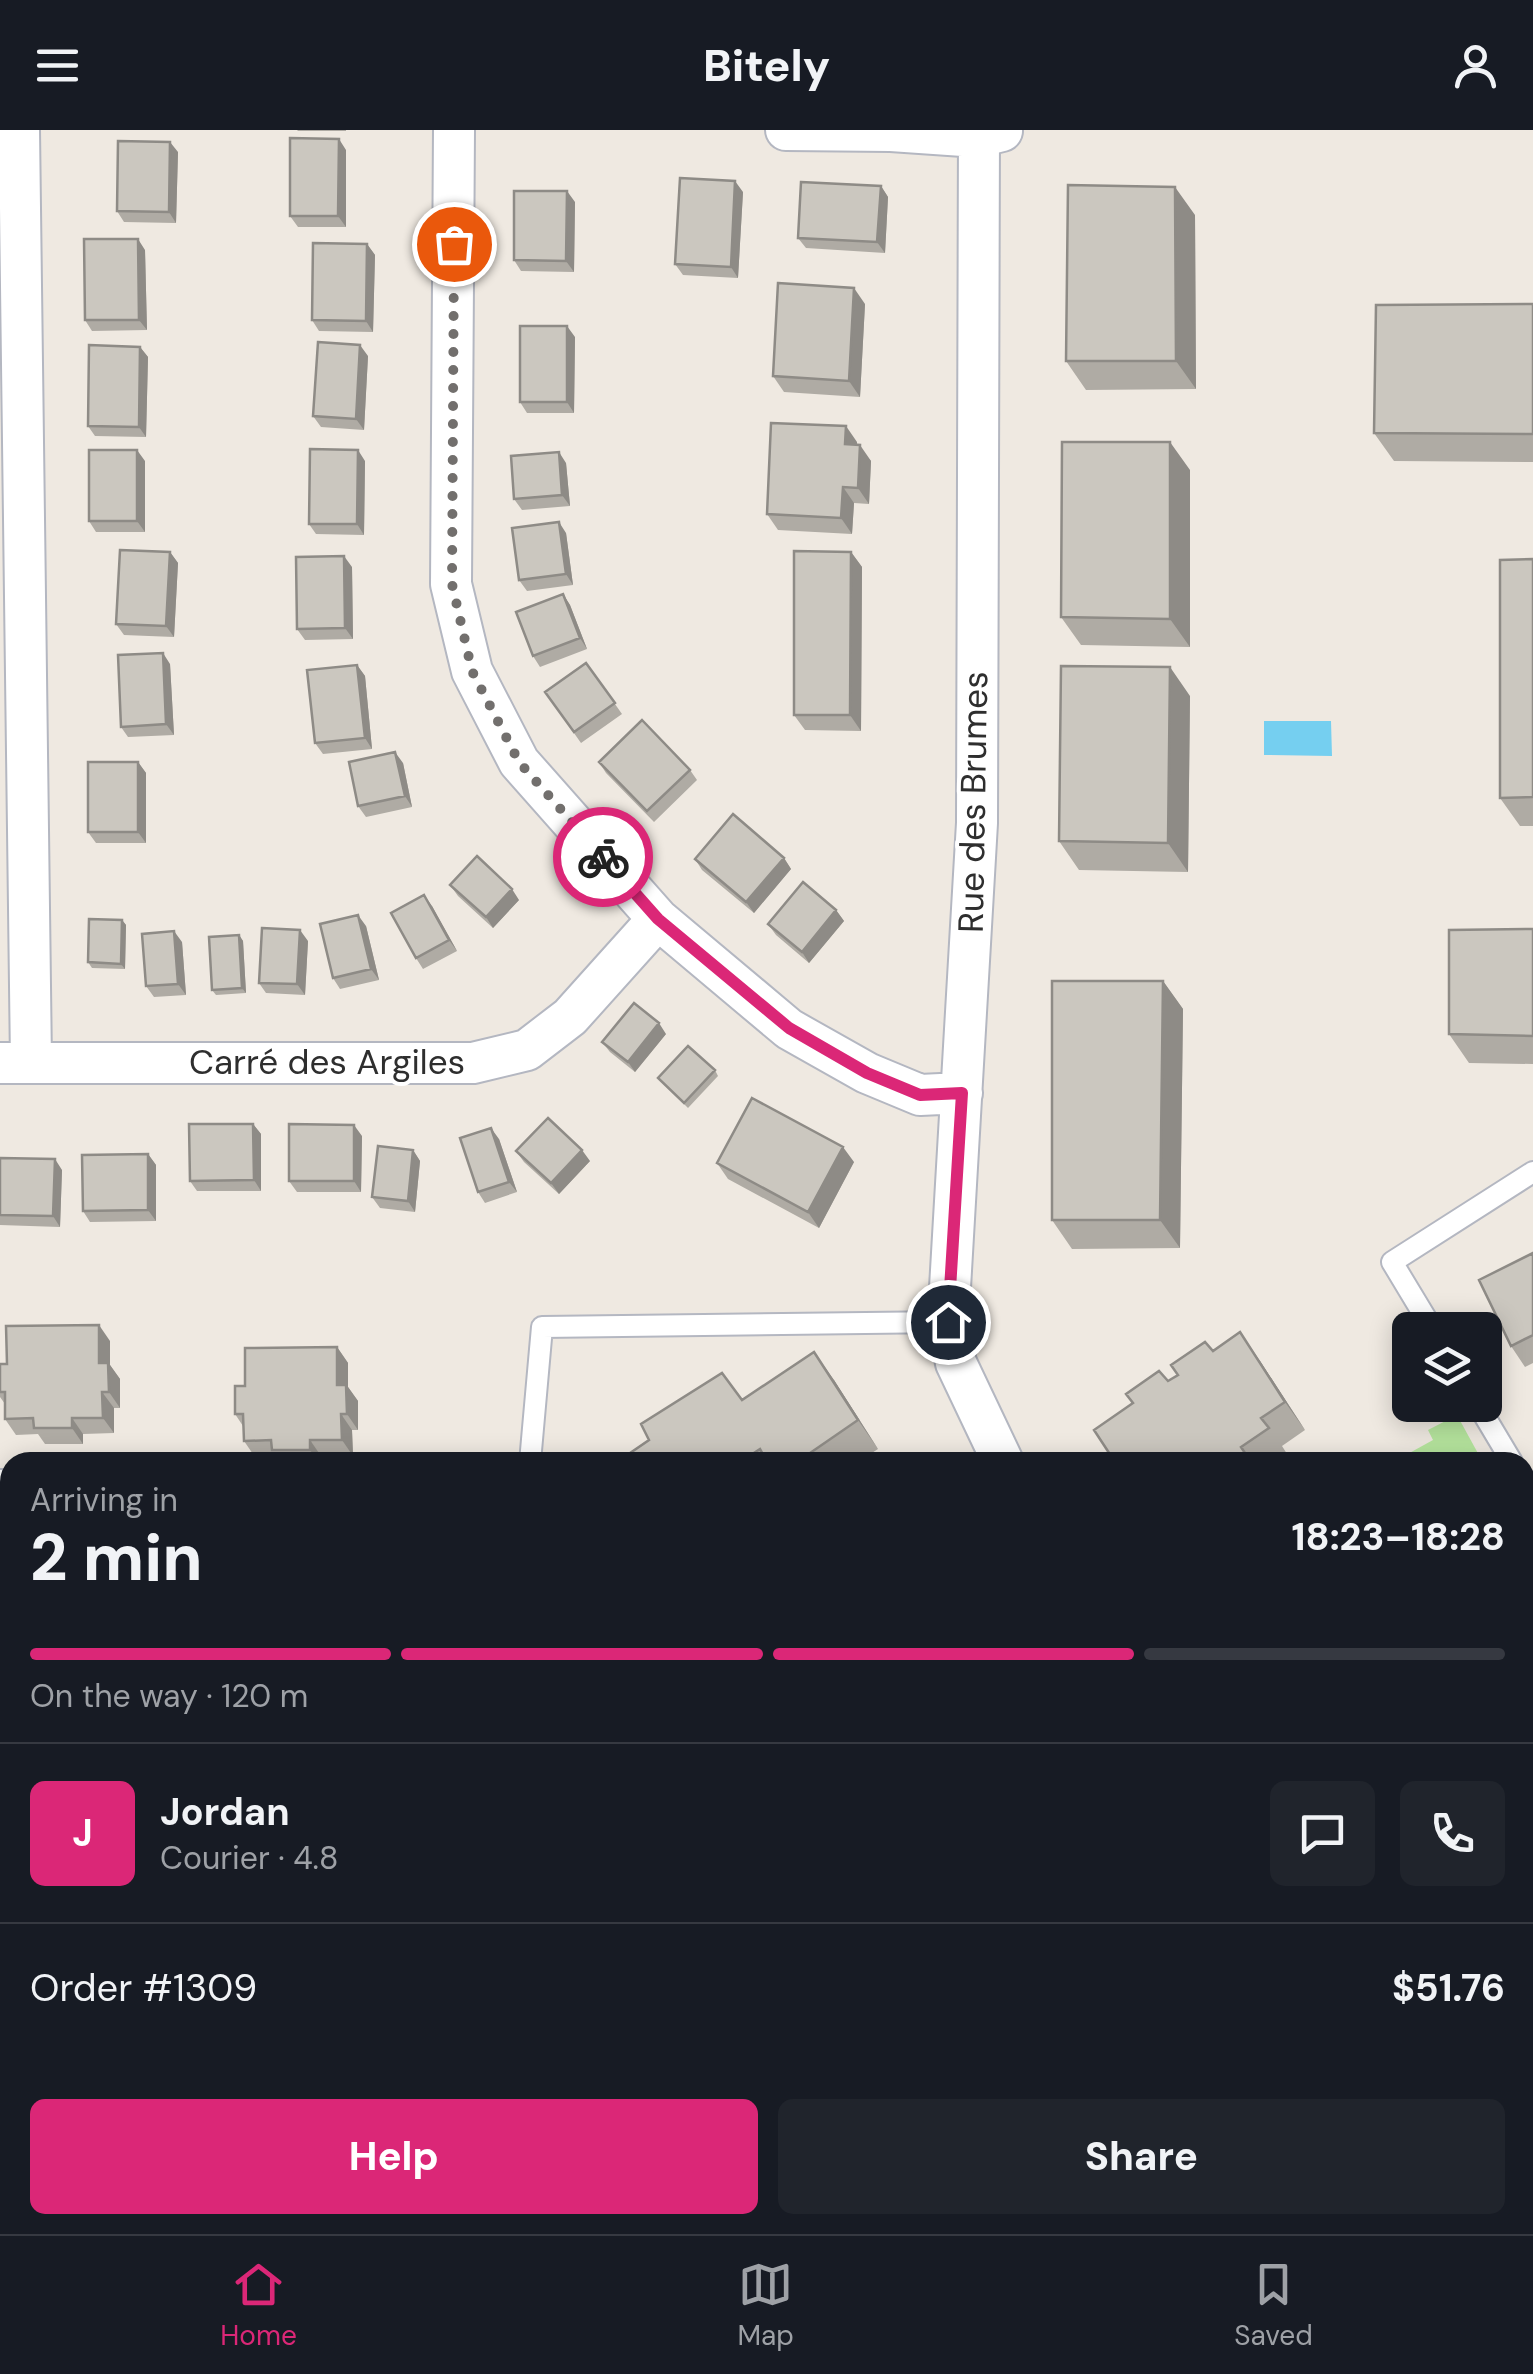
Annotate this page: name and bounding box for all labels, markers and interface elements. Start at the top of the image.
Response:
text: Bitely [703,36,830,95]
icon: menu [30,38,85,93]
icon: person [1448,38,1503,93]
pin [412,202,497,287]
icon: bag [427,217,482,272]
street label: Rue des Brumes [948,671,998,933]
courier [553,807,653,907]
icon: bike [576,830,631,885]
street label: Carré des Argiles [189,1039,465,1085]
pin [906,1280,991,1365]
icon: home [921,1295,976,1350]
map controls [1392,1312,1502,1422]
button: layers [1392,1312,1502,1422]
text: Arriving in [30,1479,178,1521]
text: 18:23–18:28 [1292,1512,1505,1562]
text: 2 min [30,1516,203,1600]
text: On the way · 120 m [30,1675,308,1717]
button: chat [1270,1781,1375,1886]
button: phone [1400,1781,1505,1886]
text: Jordan [160,1787,290,1837]
text: J [72,1808,93,1858]
text: Courier · 4.8 [160,1837,338,1879]
text: Order #1309 [30,1963,257,2013]
text: $51.76 [1392,1963,1505,2013]
button: Help [30,2099,758,2214]
button: Share [778,2099,1505,2214]
tab: Home [220,2257,297,2354]
tab: Map [737,2257,794,2354]
tab: Saved [1234,2257,1313,2354]

